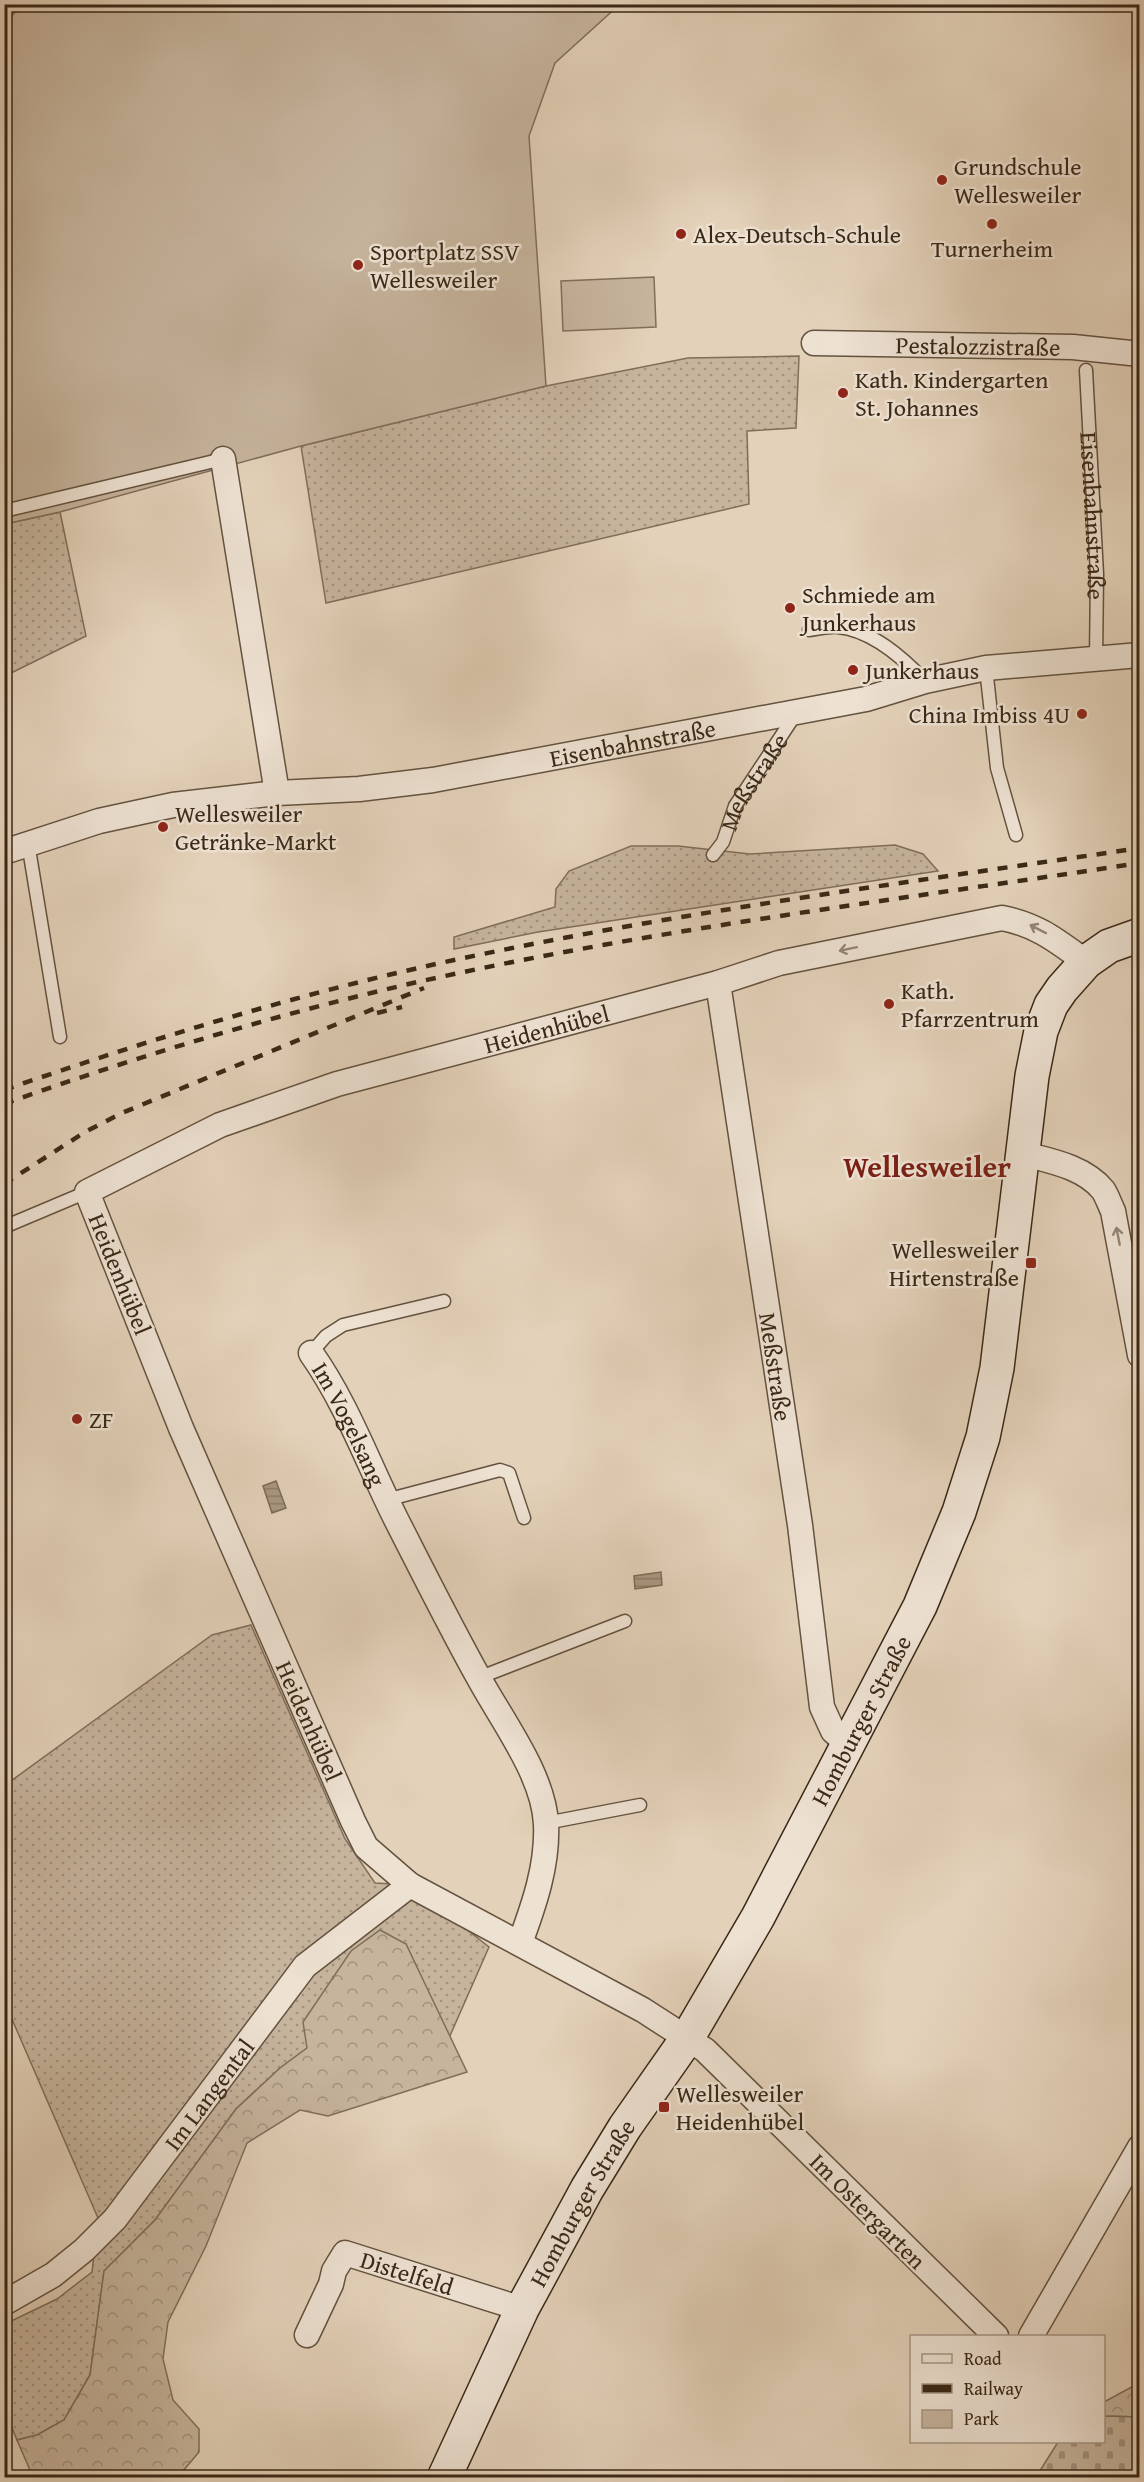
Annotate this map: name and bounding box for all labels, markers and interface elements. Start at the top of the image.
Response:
place label: Grundschule Wellesweiler [954,149,1082,212]
marker: Grundschule Wellesweiler [935,173,949,187]
place label: Alex-Deutsch-Schule [693,217,901,252]
marker: Turnerheim [985,217,999,231]
marker: Alex-Deutsch-Schule [674,227,688,241]
place label: Turnerheim [931,231,1053,266]
place label: Sportplatz SSV Wellesweiler [370,234,520,297]
marker: Sportplatz SSV Wellesweiler [351,258,365,272]
street label: Pestalozzistraße [895,327,1061,364]
place label: Kath. Kindergarten St. Johannes [855,362,1049,425]
marker: Kath. Kindergarten St. Johannes [836,386,850,400]
street label: Eisenbahnstraße [1072,431,1115,600]
place label: Schmiede am Junkerhaus [799,577,936,640]
marker: Schmiede am Junkerhaus [783,601,797,615]
place label: Junkerhaus [862,653,979,688]
marker: Junkerhaus [846,663,860,677]
place label: China Imbiss 4U [909,697,1070,732]
marker: China Imbiss 4U [1075,707,1089,721]
street label: Eisenbahnstraße [547,710,718,775]
street label: Meßstraße [710,726,796,835]
place label: Wellesweiler Getränke-Markt [175,796,337,859]
marker: Wellesweiler Getränke-Markt [156,820,170,834]
one-way arrow [1029,923,1047,934]
one-way arrow [839,943,858,955]
place label: Kath. Pfarrzentrum [901,973,1039,1036]
street label: Heidenhübel [480,995,613,1062]
marker: Kath. Pfarrzentrum [882,997,896,1011]
district label: Wellesweiler [843,1144,1011,1188]
street label: Heidenhübel [80,1208,160,1340]
one-way arrow [1112,1227,1123,1246]
place label: Wellesweiler Hirtenstraße [889,1232,1019,1295]
marker: Wellesweiler Hirtenstraße [1024,1256,1038,1270]
street label: Meßstraße [751,1310,802,1423]
street label: Im Vogelsang [304,1355,395,1492]
place label: ZF [89,1402,113,1437]
marker: ZF [70,1412,84,1426]
street label: Homburger Straße [802,1629,919,1812]
street label: Heidenhübel [267,1655,351,1787]
street label: Im Langental [155,2031,262,2158]
place label: Wellesweiler Heidenhübel [676,2076,805,2139]
marker: Wellesweiler Heidenhübel [657,2100,671,2114]
street label: Homburger Straße [520,2111,643,2293]
street label: Im Ostergarten [802,2145,935,2278]
street label: Distelfeld [356,2242,458,2304]
legend [910,2335,1105,2443]
text: Road [964,2345,1002,2372]
text: Railway [964,2375,1023,2402]
text: Park [964,2405,1000,2432]

